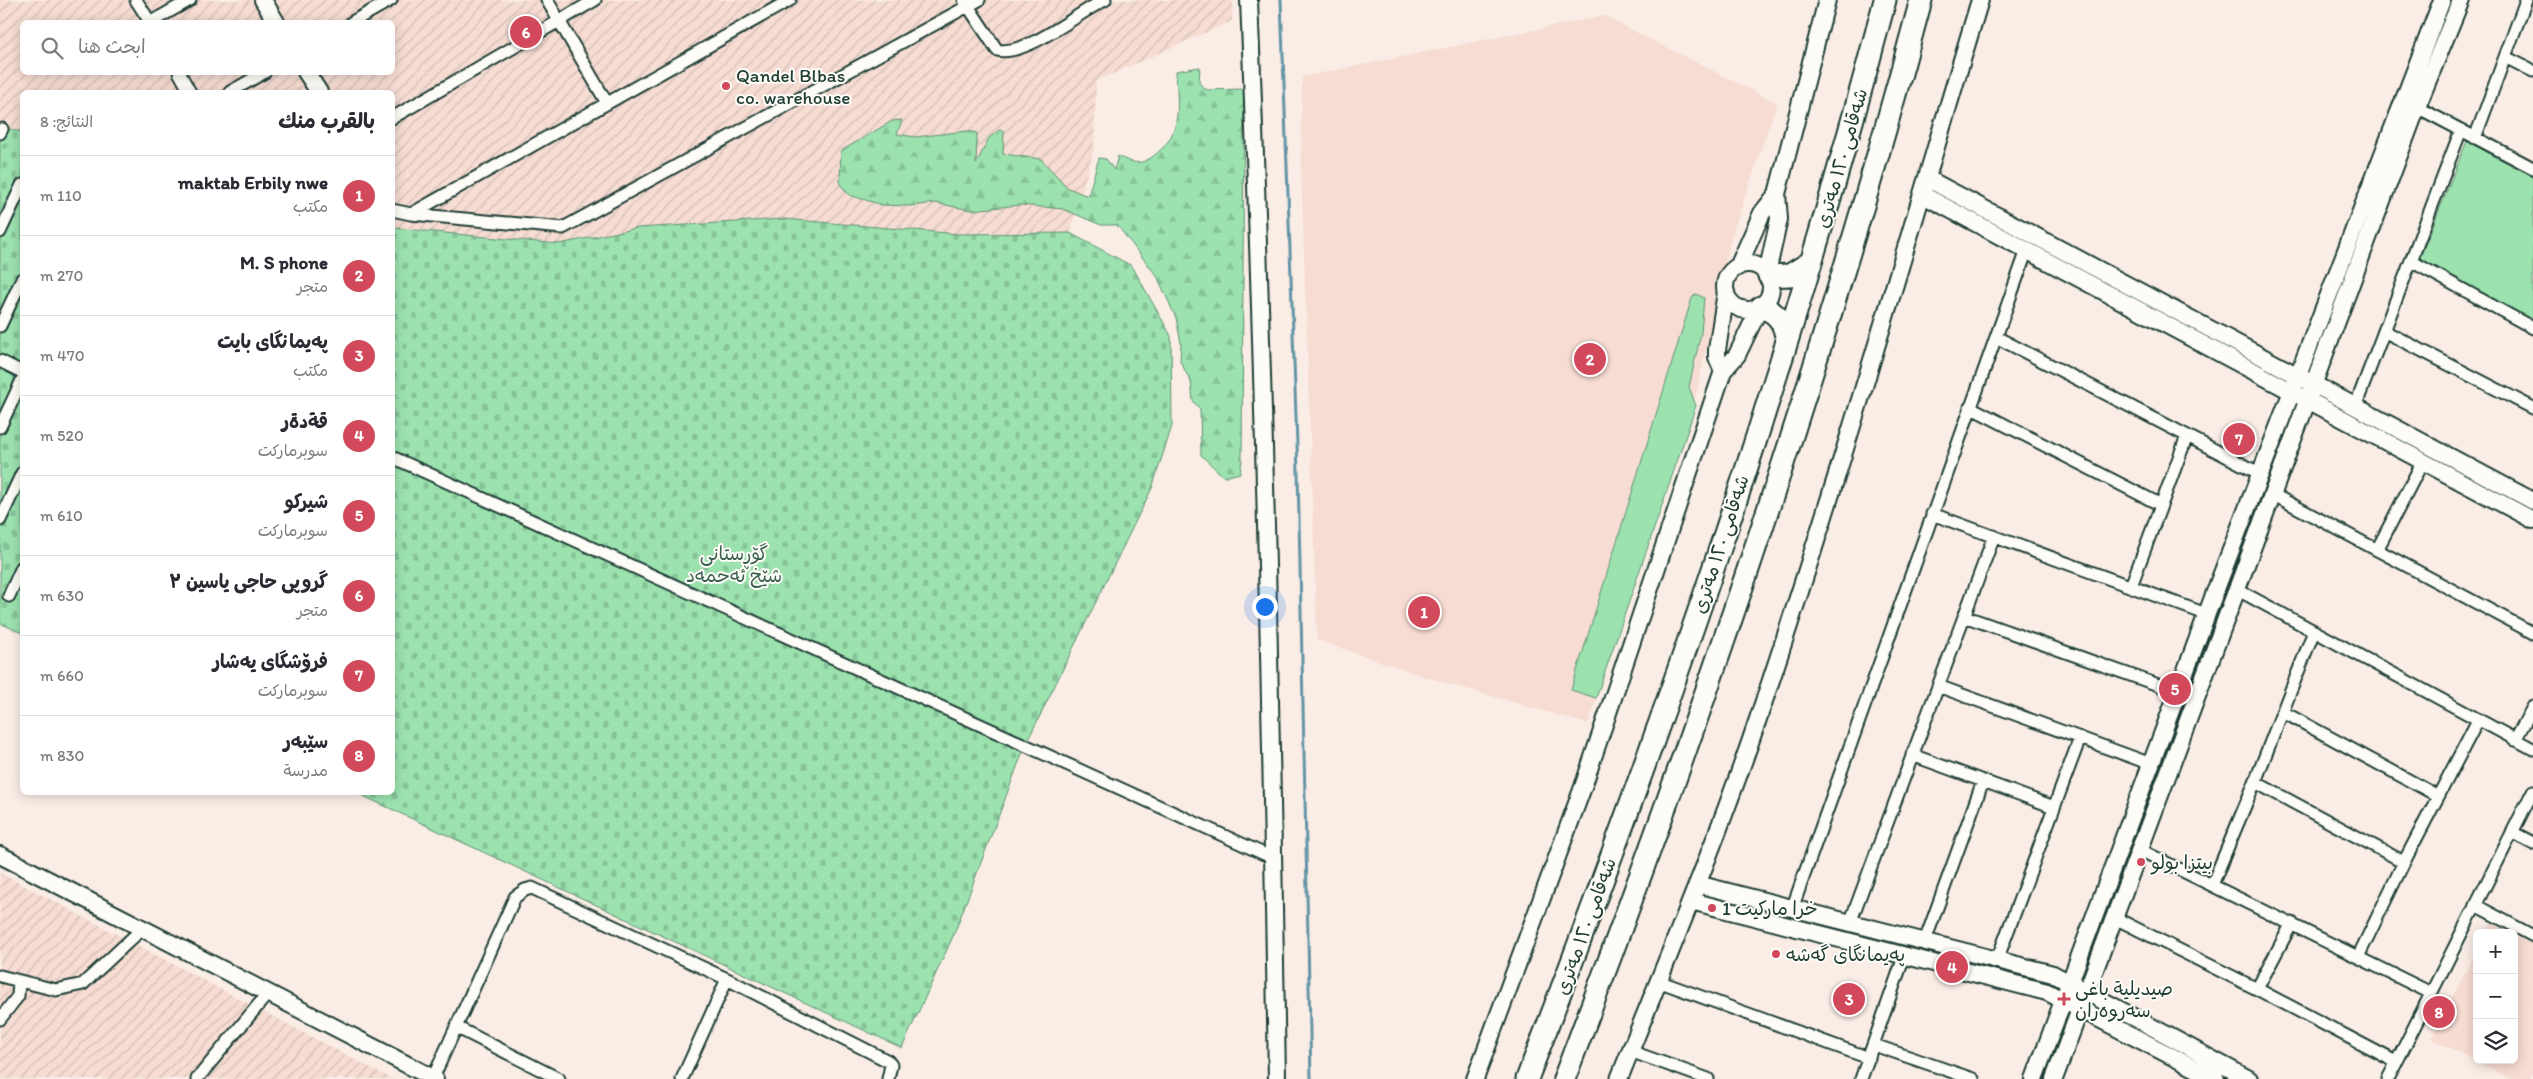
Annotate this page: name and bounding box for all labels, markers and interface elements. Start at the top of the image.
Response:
pin: 6 [510,13,542,51]
search box [20,20,395,75]
icon: search [38,34,66,62]
text: ابحث هنا [78,35,146,58]
place label: Qandel Blbas co. warehouse [736,64,851,109]
marker: Qandel Blbas co. warehouse [720,80,732,92]
street label: شەقامی ١٢٠ مەتری [1811,86,1873,231]
text: بالقرب منك [278,108,375,133]
text: النتائج: 8 [40,112,93,131]
text: maktab Erbily nwe [178,171,328,194]
text: 110 m [40,186,82,205]
text: 1 [355,186,363,205]
text: مكتب [293,197,328,216]
text: M. S phone [240,251,328,274]
text: 270 m [40,266,83,285]
text: 2 [355,266,363,285]
text: متجر [297,277,328,296]
text: پەیمانگای بایت [217,330,328,353]
pin: 2 [1574,340,1606,378]
text: 470 m [40,346,85,365]
text: 3 [355,346,363,365]
text: مكتب [293,361,328,380]
text: قةدةر [282,410,328,433]
pin: 7 [2223,420,2255,458]
text: 520 m [40,426,84,445]
text: 4 [354,426,364,445]
text: سوبرماركت [258,441,328,460]
street label: شەقامی ١٢٠ مەتری [1687,472,1755,617]
text: شيركو [284,490,328,513]
text: 610 m [40,506,83,525]
text: 5 [355,506,363,525]
text: سوبرماركت [258,521,328,540]
park label: گۆڕستانی شێخ ئەحمەد [686,542,782,588]
text: گروپی حاجی یاسین ٣ [169,570,328,593]
text: 630 m [40,586,84,605]
text: 6 [355,586,363,605]
pin: 1 [1408,593,1440,631]
your location [1252,594,1278,620]
text: متجر [297,601,328,620]
text: فرۆشگای یەشار [213,650,328,673]
text: 660 m [40,666,84,685]
text: 7 [355,666,363,685]
pin: 5 [2159,670,2191,708]
text: سوبرماركت [258,681,328,700]
text: سێبەر [283,730,328,753]
text: 830 m [40,746,84,765]
text: 8 [355,746,363,765]
text: مدرسة [283,761,328,780]
place label: بيتزا بولو [2150,851,2213,875]
street label: شەقامی ١٢٠ مەتری [1550,854,1622,998]
marker: بيتزا بولو [2135,856,2147,868]
place label: خرا ماركيت 1 [1722,897,1818,920]
marker: خرا ماركيت 1 [1706,902,1718,914]
map controls [2473,929,2518,1064]
button: + [2473,929,2518,974]
place label: پەیمانگای گەشە [1786,943,1905,967]
marker: پەیمانگای گەشە [1770,948,1782,960]
pin: 4 [1936,948,1968,986]
button: − [2473,974,2518,1019]
place label: صيديلیة باغی سەروەران [2075,977,2173,1022]
pin: 3 [1833,980,1865,1018]
marker: صيديلیة باغی سەروەران [2057,992,2071,1006]
pin: 8 [2423,993,2455,1031]
button: layers [2473,1019,2518,1064]

